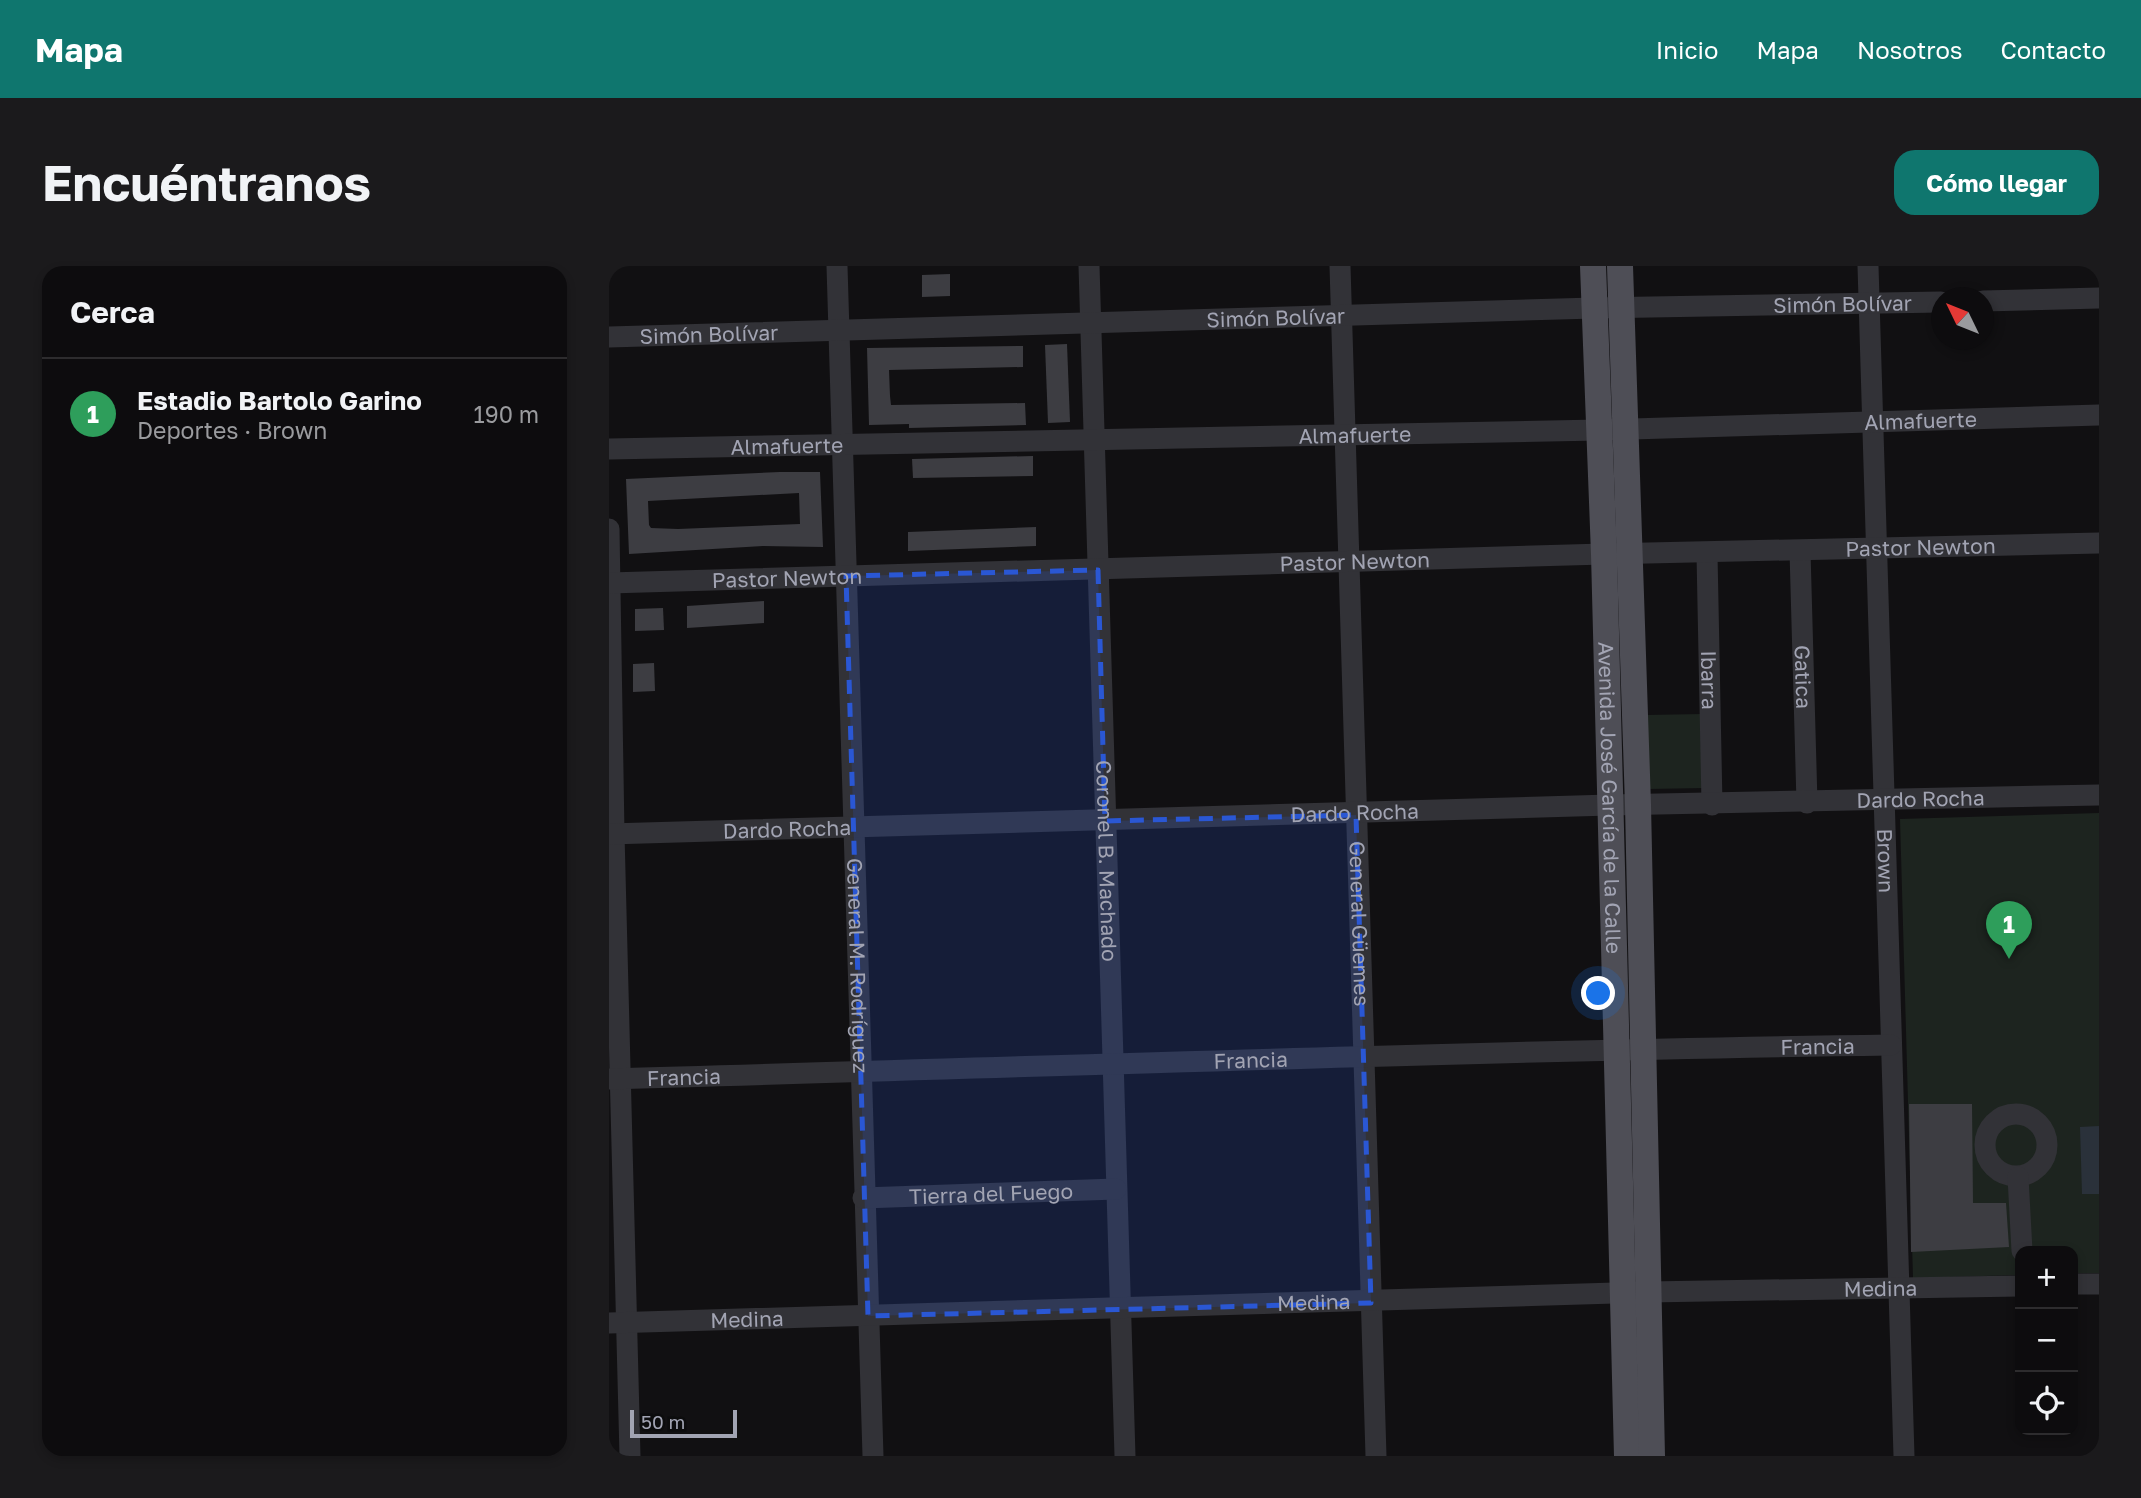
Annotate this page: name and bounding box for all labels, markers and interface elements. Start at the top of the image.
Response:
text: Mapa [35,30,123,69]
text: Inicio [1656,35,1718,64]
text: Mapa [1756,35,1819,64]
text: Nosotros [1857,35,1963,64]
text: Contacto [2001,35,2106,64]
button: Cómo llegar [1894,150,2099,215]
text: Encuéntranos [42,153,371,212]
north arrow [1931,287,1994,350]
street label: Simón Bolívar [1773,290,1912,318]
text: Cerca [70,294,155,330]
street label: Simón Bolívar [1206,302,1345,332]
street label: Simón Bolívar [639,319,779,349]
text: Estadio Bartolo Garino [137,385,422,416]
text: 1 [87,400,99,428]
text: 190 m [474,400,539,428]
street label: Almafuerte [1864,406,1977,435]
text: Deportes · Brown [137,416,327,444]
street label: Almafuerte [1298,421,1411,449]
street label: Almafuerte [730,432,844,460]
street label: Pastor Newton [1845,532,1996,562]
street label: Pastor Newton [1279,546,1430,576]
street label: Pastor Newton [711,563,862,593]
street label: Avenida José García de la Calle [1593,641,1627,954]
street label: Gatica [1790,645,1817,709]
street label: Ibarra [1696,650,1723,710]
street label: Coronel B. Machado [1091,760,1123,962]
street label: Dardo Rocha [1856,784,1985,813]
street label: Dardo Rocha [1290,798,1419,827]
street label: Dardo Rocha [722,814,851,844]
street label: Brown [1872,828,1900,893]
street label: General Güemes [1344,841,1375,1007]
street label: General M. Rodríguez [842,858,874,1074]
pin: 1 [1986,901,2032,959]
your location [1581,976,1615,1010]
street label: Francia [1780,1033,1855,1060]
street label: Francia [1213,1046,1288,1074]
street label: Francia [646,1063,721,1091]
street label: Tierra del Fuego [908,1178,1073,1209]
map controls [2015,1246,2078,1435]
button: + [2015,1246,2078,1309]
street label: Medina [1843,1275,1918,1302]
street label: Medina [1277,1288,1351,1316]
street label: Medina [710,1305,784,1333]
button: − [2015,1309,2078,1372]
button: locate [2015,1372,2078,1435]
scale bar [630,1407,737,1439]
text: 50 m [641,1410,685,1433]

